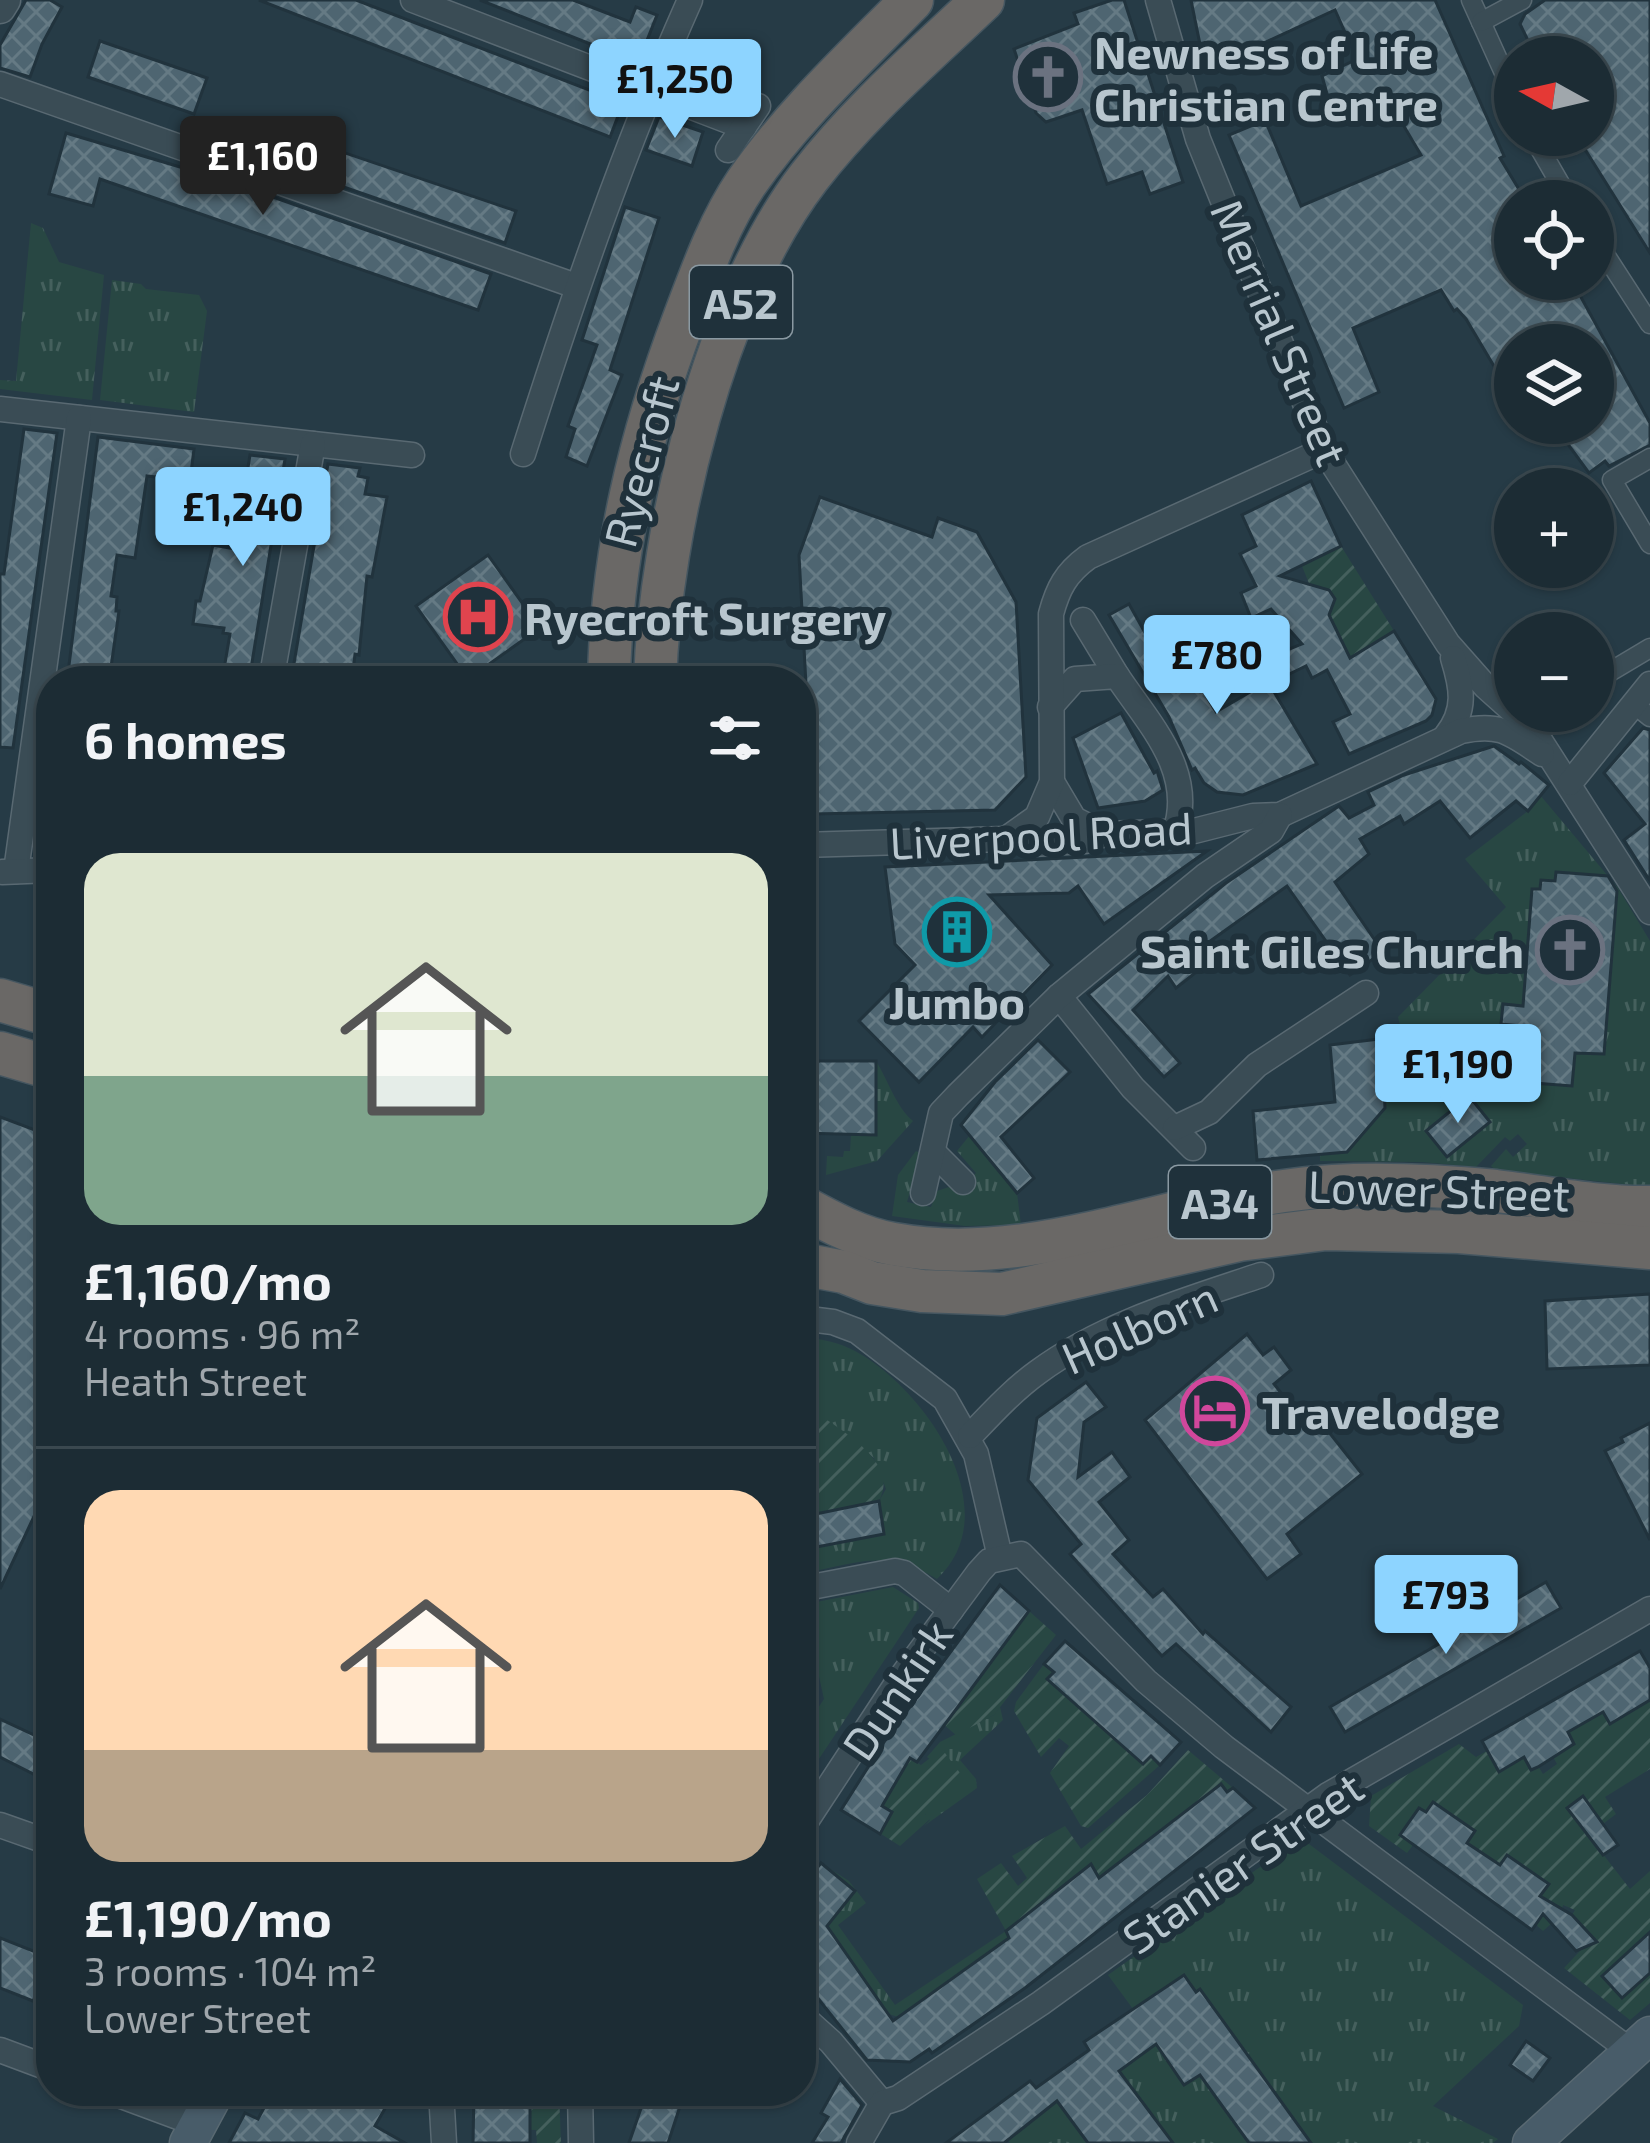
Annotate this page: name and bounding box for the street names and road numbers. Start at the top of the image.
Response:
street label: Merrial Street [1201,191,1361,473]
road number: A52 [690,266,792,338]
street label: Ryecroft [591,370,689,552]
street label: Liverpool Road [888,799,1194,869]
street label: Lower Street [1307,1157,1571,1221]
road number: A34 [1169,1166,1271,1238]
street label: Holborn [1053,1268,1225,1384]
street label: Dunkirk [830,1609,962,1769]
street label: Stanier Street [1112,1758,1372,1964]

